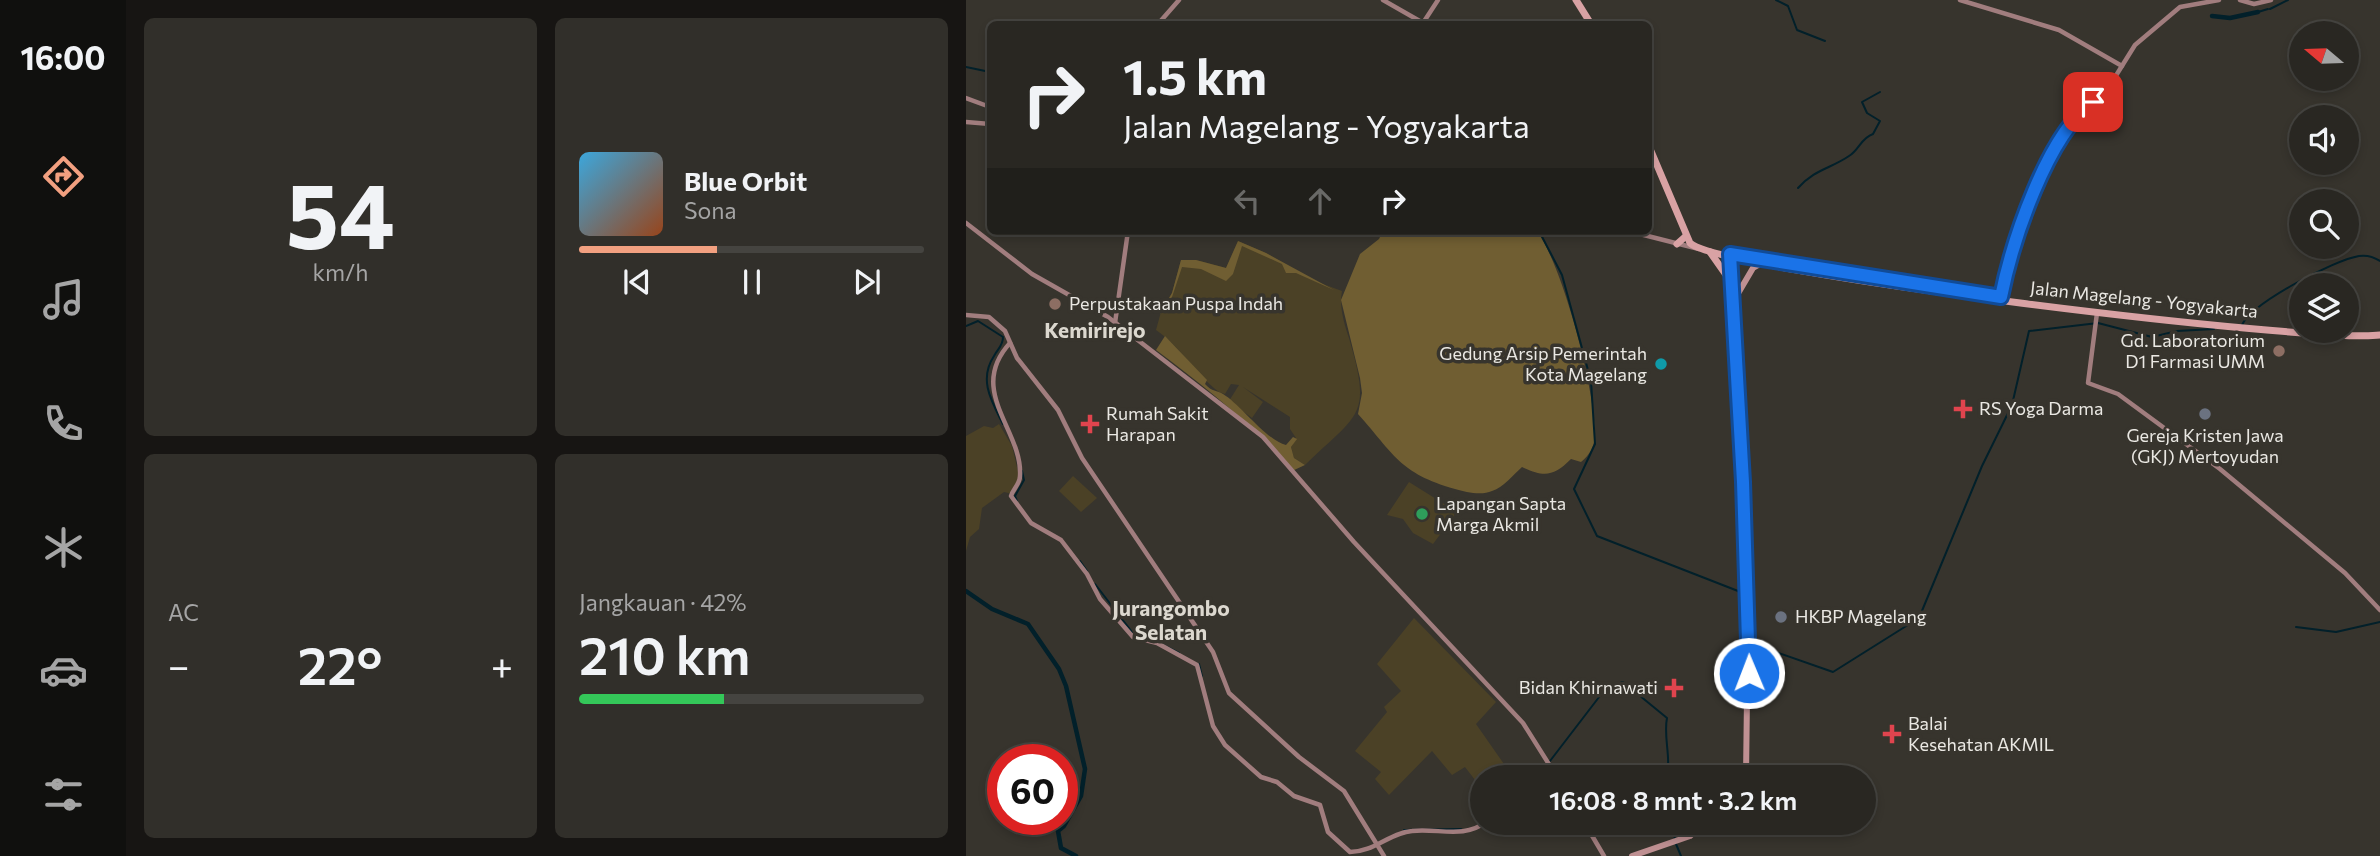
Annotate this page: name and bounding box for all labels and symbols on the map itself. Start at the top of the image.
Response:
north arrow [2289,21,2359,91]
pin [2063,72,2123,132]
street label: Jalan Magelang - Yogyakarta [2029,276,2259,322]
place label: Perpustakaan Puspa Indah [1069,292,1283,314]
marker: Perpustakaan Puspa Indah [1047,296,1063,312]
district label: Kemirirejo [1044,317,1146,342]
place label: Gd. Laboratorium D1 Farmasi UMM [2121,329,2265,372]
place label: Gedung Arsip Pemerintah Kota Magelang [1439,342,1647,385]
marker: Gd. Laboratorium D1 Farmasi UMM [2271,343,2287,359]
marker: Gedung Arsip Pemerintah Kota Magelang [1653,356,1669,372]
place label: RS Yoga Darma [1979,397,2103,419]
marker: RS Yoga Darma [1953,399,1973,419]
place label: Rumah Sakit Harapan [1106,402,1209,445]
marker: Gereja Kristen Jawa (GKJ) Mertoyudan [2197,406,2213,422]
marker: Rumah Sakit Harapan [1080,414,1100,434]
place label: Gereja Kristen Jawa (GKJ) Mertoyudan [2126,424,2284,467]
place label: Lapangan Sapta Marga Akmil [1436,492,1566,535]
marker: Lapangan Sapta Marga Akmil [1414,506,1430,522]
district label: Jurangombo Selatan [1112,595,1230,644]
place label: HKBP Magelang [1795,605,1927,627]
marker: HKBP Magelang [1773,609,1789,625]
position arrow [1712,636,1786,710]
place label: Bidan Khirnawati [1519,676,1658,698]
marker: Bidan Khirnawati [1664,678,1684,698]
place label: Balai Kesehatan AKMIL [1908,712,2054,755]
marker: Balai Kesehatan AKMIL [1882,724,1902,744]
speed limit sign: 60 [987,744,1078,835]

